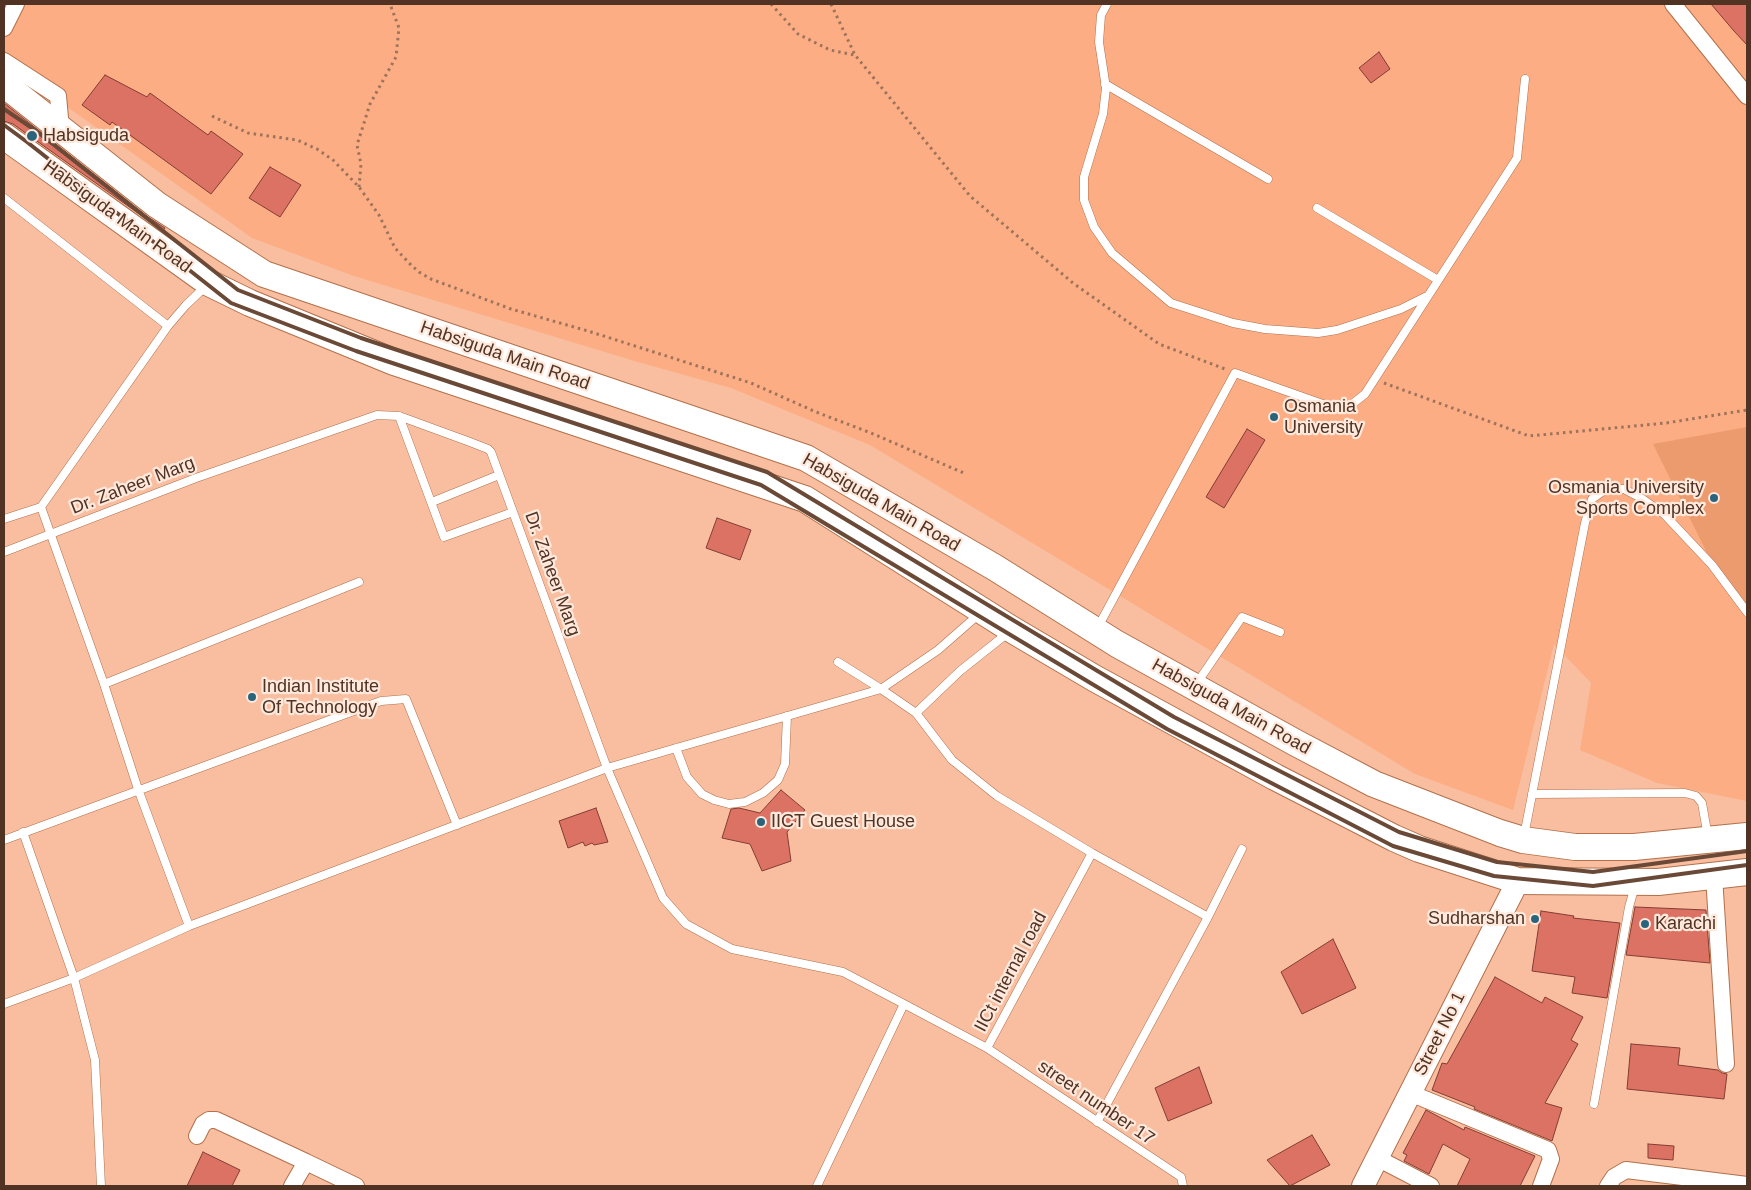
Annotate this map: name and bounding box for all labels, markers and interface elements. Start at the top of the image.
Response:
place label: Habsiguda [43,125,129,147]
marker: Habsiguda [25,129,39,143]
street label: Habsiguda Main Road [39,156,195,278]
street label: Habsiguda Main Road [417,317,593,395]
place label: Osmania University [1284,396,1363,438]
marker: Osmania University [1268,411,1280,423]
street label: Habsiguda Main Road [798,449,964,557]
street label: Dr. Zaheer Marg [68,452,198,520]
place label: Osmania University Sports Complex [1548,477,1704,520]
marker: Osmania University Sports Complex [1708,492,1720,504]
street label: Dr. Zaheer Marg [519,509,585,639]
street label: Habsiguda Main Road [1148,654,1314,760]
place label: Indian Institute Of Technology [262,676,379,719]
marker: Indian Institute Of Technology [246,691,258,703]
place label: IICT Guest House [771,811,915,833]
marker: IICT Guest House [755,816,767,828]
street label: IICt internal road [970,908,1052,1036]
place label: Sudharshan [1428,908,1525,930]
marker: Sudharshan [1529,913,1541,925]
place label: Karachi [1655,913,1716,935]
marker: Karachi [1639,918,1651,930]
street label: Street No 1 [1410,989,1470,1079]
street label: street number 17 [1034,1056,1158,1150]

